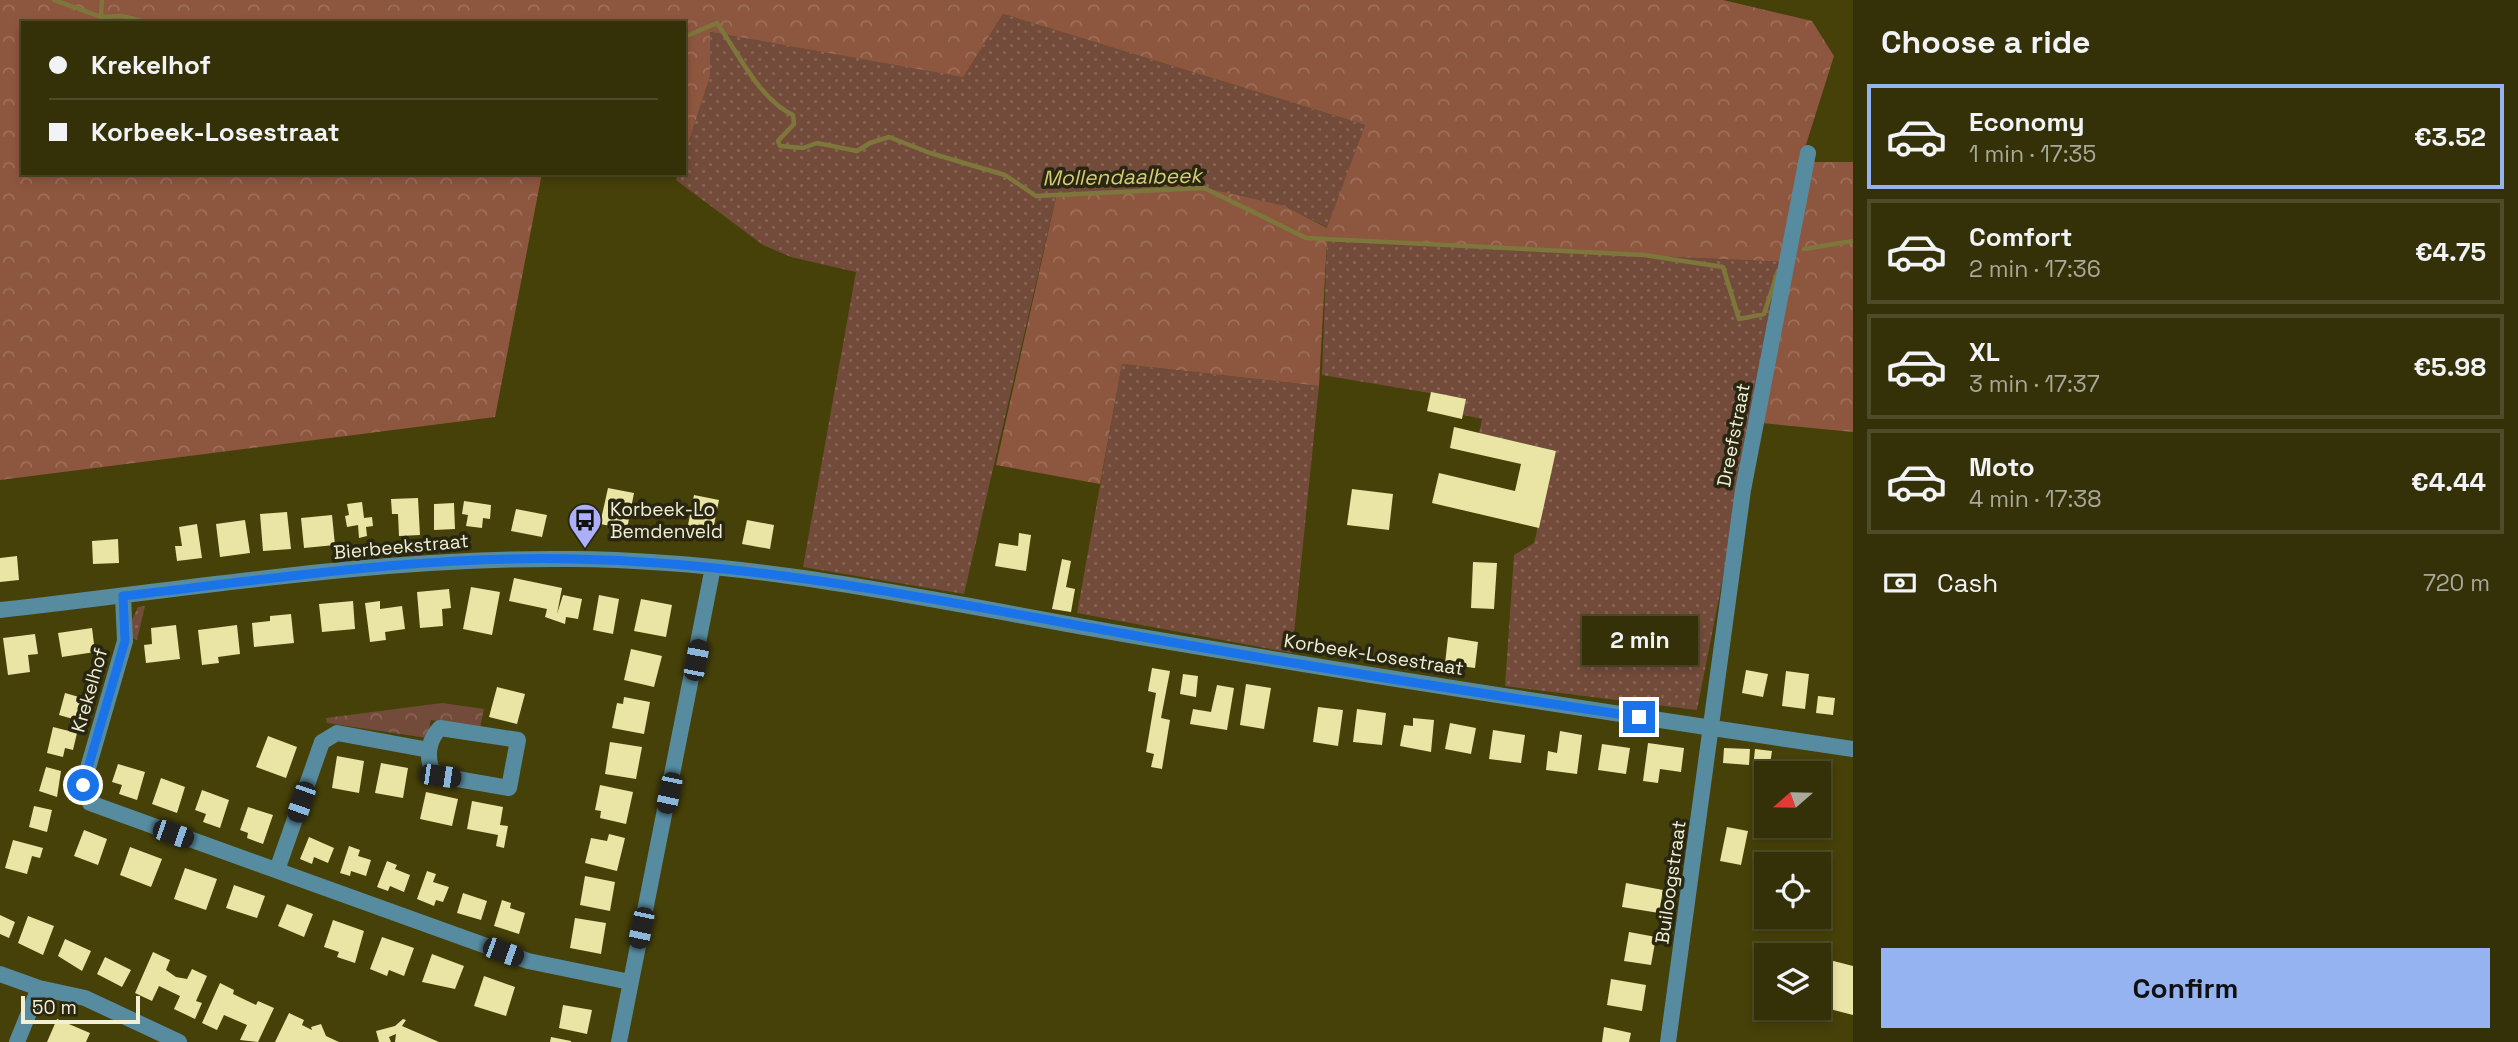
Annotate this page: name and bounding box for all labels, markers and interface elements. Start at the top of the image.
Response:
text: Choose a ride [1881,22,2091,62]
text: Krekelhof [91,48,211,82]
icon: car [1885,105,1948,168]
text: Economy [1969,105,2085,139]
text: Korbeek-Losestraat [91,115,339,149]
text: €3.52 [2414,120,2486,154]
text: 1 min · 17:35 [1969,139,2096,169]
water label: Mollendaalbeek [1042,162,1205,191]
icon: car [1885,220,1948,283]
text: Comfort [1969,220,2072,254]
text: €4.75 [2415,235,2486,269]
text: 2 min · 17:36 [1969,254,2101,284]
icon: car [1885,335,1948,398]
text: XL [1969,335,2000,369]
text: €5.98 [2413,350,2486,384]
text: 3 min · 17:37 [1969,369,2100,399]
street label: Dreefstraat [1711,381,1756,489]
icon: car [1885,450,1948,513]
text: Moto [1969,450,2035,484]
text: €4.44 [2411,465,2486,499]
text: 4 min · 17:38 [1969,484,2102,514]
place label: Korbeek-Lo Bemdenveld [610,497,723,544]
bus stop icon: Korbeek-Lo Bemdenveld [566,501,604,550]
street label: Bierbeekstraat [332,528,470,565]
icon: cash [1881,564,1919,602]
text: Cash [1937,566,1998,600]
text: 720 m [2423,568,2490,598]
callout: 2 min [1581,616,1697,664]
text: 2 min [1610,625,1670,655]
street label: Korbeek-Losestraat [1282,628,1466,681]
car [682,637,711,683]
street label: Krekelhof [66,645,113,735]
route end [1623,701,1655,733]
north arrow [1754,761,1830,838]
map controls [1754,761,1831,1020]
car [418,763,463,789]
route start [67,769,99,801]
car [655,770,684,816]
car [285,779,318,825]
car [150,817,197,851]
street label: Builoogstraat [1649,819,1692,945]
button: locate [1754,852,1831,929]
car [627,905,656,951]
car [480,935,527,969]
button: layers [1754,943,1831,1020]
button: Confirm [1881,948,2490,1028]
scale bar [21,993,140,1025]
text: 50 m [32,995,77,1020]

